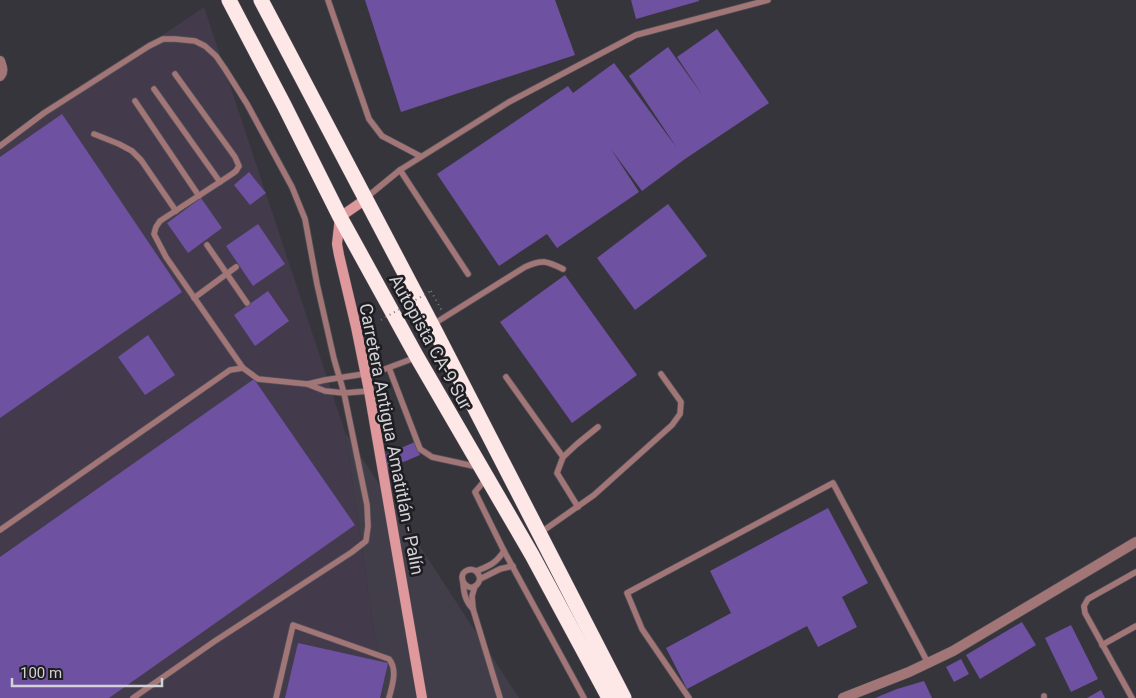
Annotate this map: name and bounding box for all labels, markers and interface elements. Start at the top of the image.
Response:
street label: Autopista CA-9 Sur [385,271,477,413]
street label: Carretera Antigua Amatitlán - Palín [355,301,429,577]
scale bar [12,656,162,688]
text: 100 m [20,664,62,682]

